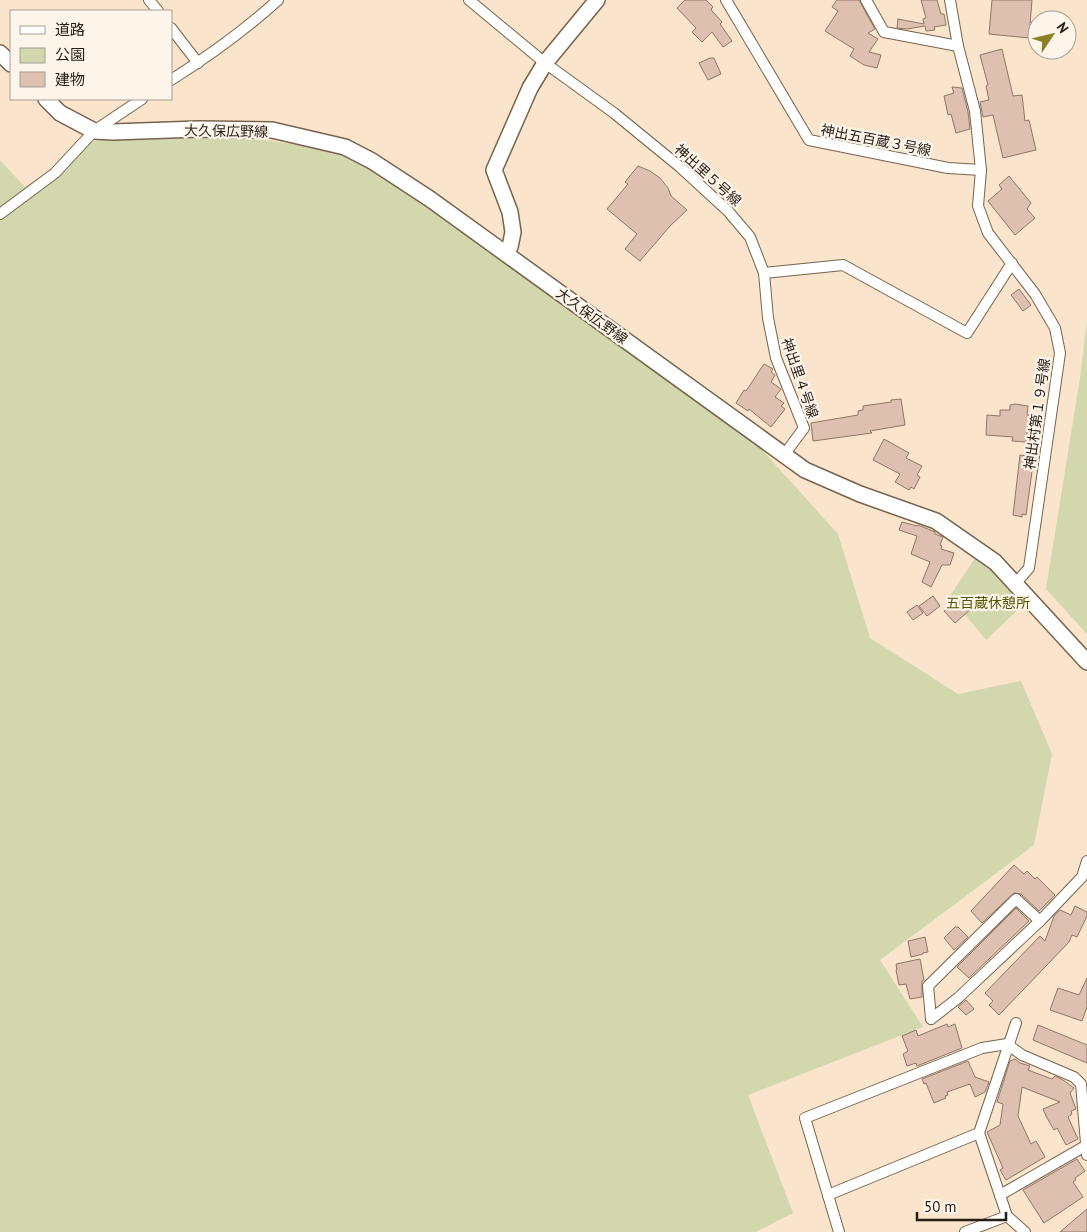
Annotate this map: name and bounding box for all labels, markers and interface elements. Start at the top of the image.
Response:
legend [10,10,172,100]
north arrow [1027,10,1077,60]
text: N [1053,19,1073,36]
text: 道路 [55,20,85,39]
text: 公園 [55,45,85,64]
text: 建物 [55,70,85,89]
street label: 神出五百蔵３号線 [819,120,933,160]
street label: 大久保広野線 [184,121,268,141]
street label: 神出里５号線 [671,140,745,210]
street label: 大久保広野線 [553,284,631,348]
street label: 神出里４号線 [778,335,822,421]
street label: 神出村第１９号線 [1020,357,1054,471]
park label: 五百蔵休憩所 [946,594,1030,612]
scale bar [917,1190,1006,1222]
text: 50 m [924,1197,957,1216]

